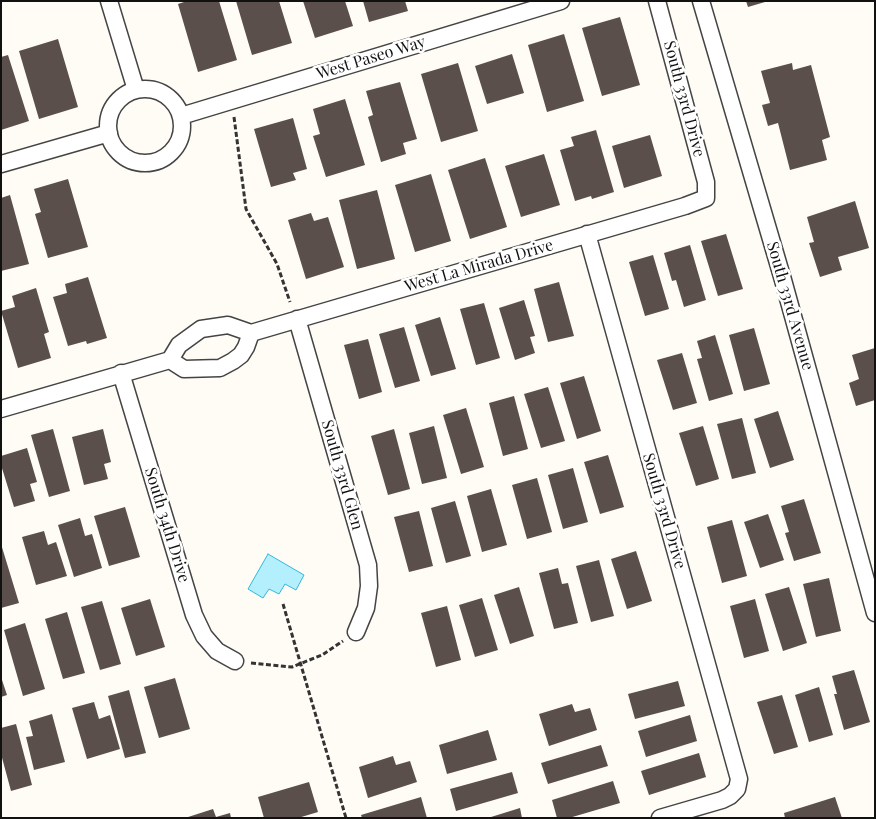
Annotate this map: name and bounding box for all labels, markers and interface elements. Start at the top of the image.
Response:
street label: West Paseo Way [314,32,428,84]
street label: South 33rd Drive [659,39,709,159]
street label: West La Mirada Drive [402,236,556,296]
street label: South 33rd Avenue [762,239,818,373]
street label: South 33rd Glen [317,418,367,532]
street label: South 33rd Drive [638,451,690,571]
street label: South 34th Drive [140,465,194,585]

